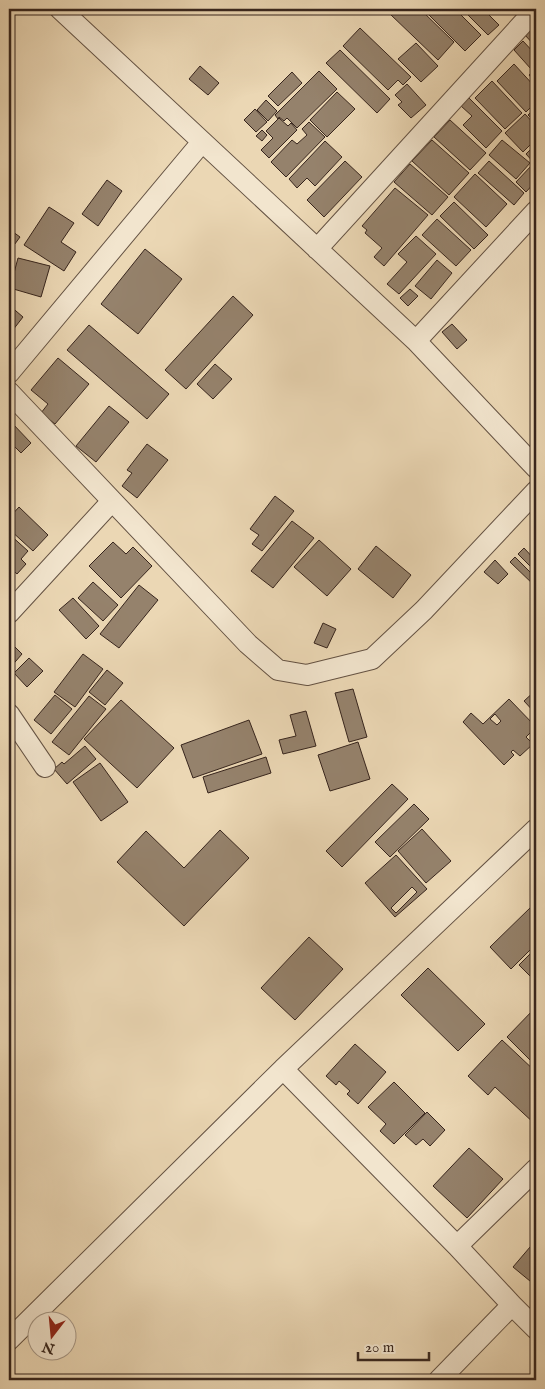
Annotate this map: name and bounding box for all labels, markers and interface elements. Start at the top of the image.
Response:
north arrow [28,1312,78,1362]
scale bar [358,1329,429,1361]
text: N [40,1337,58,1358]
text: 20 m [365,1338,395,1357]

